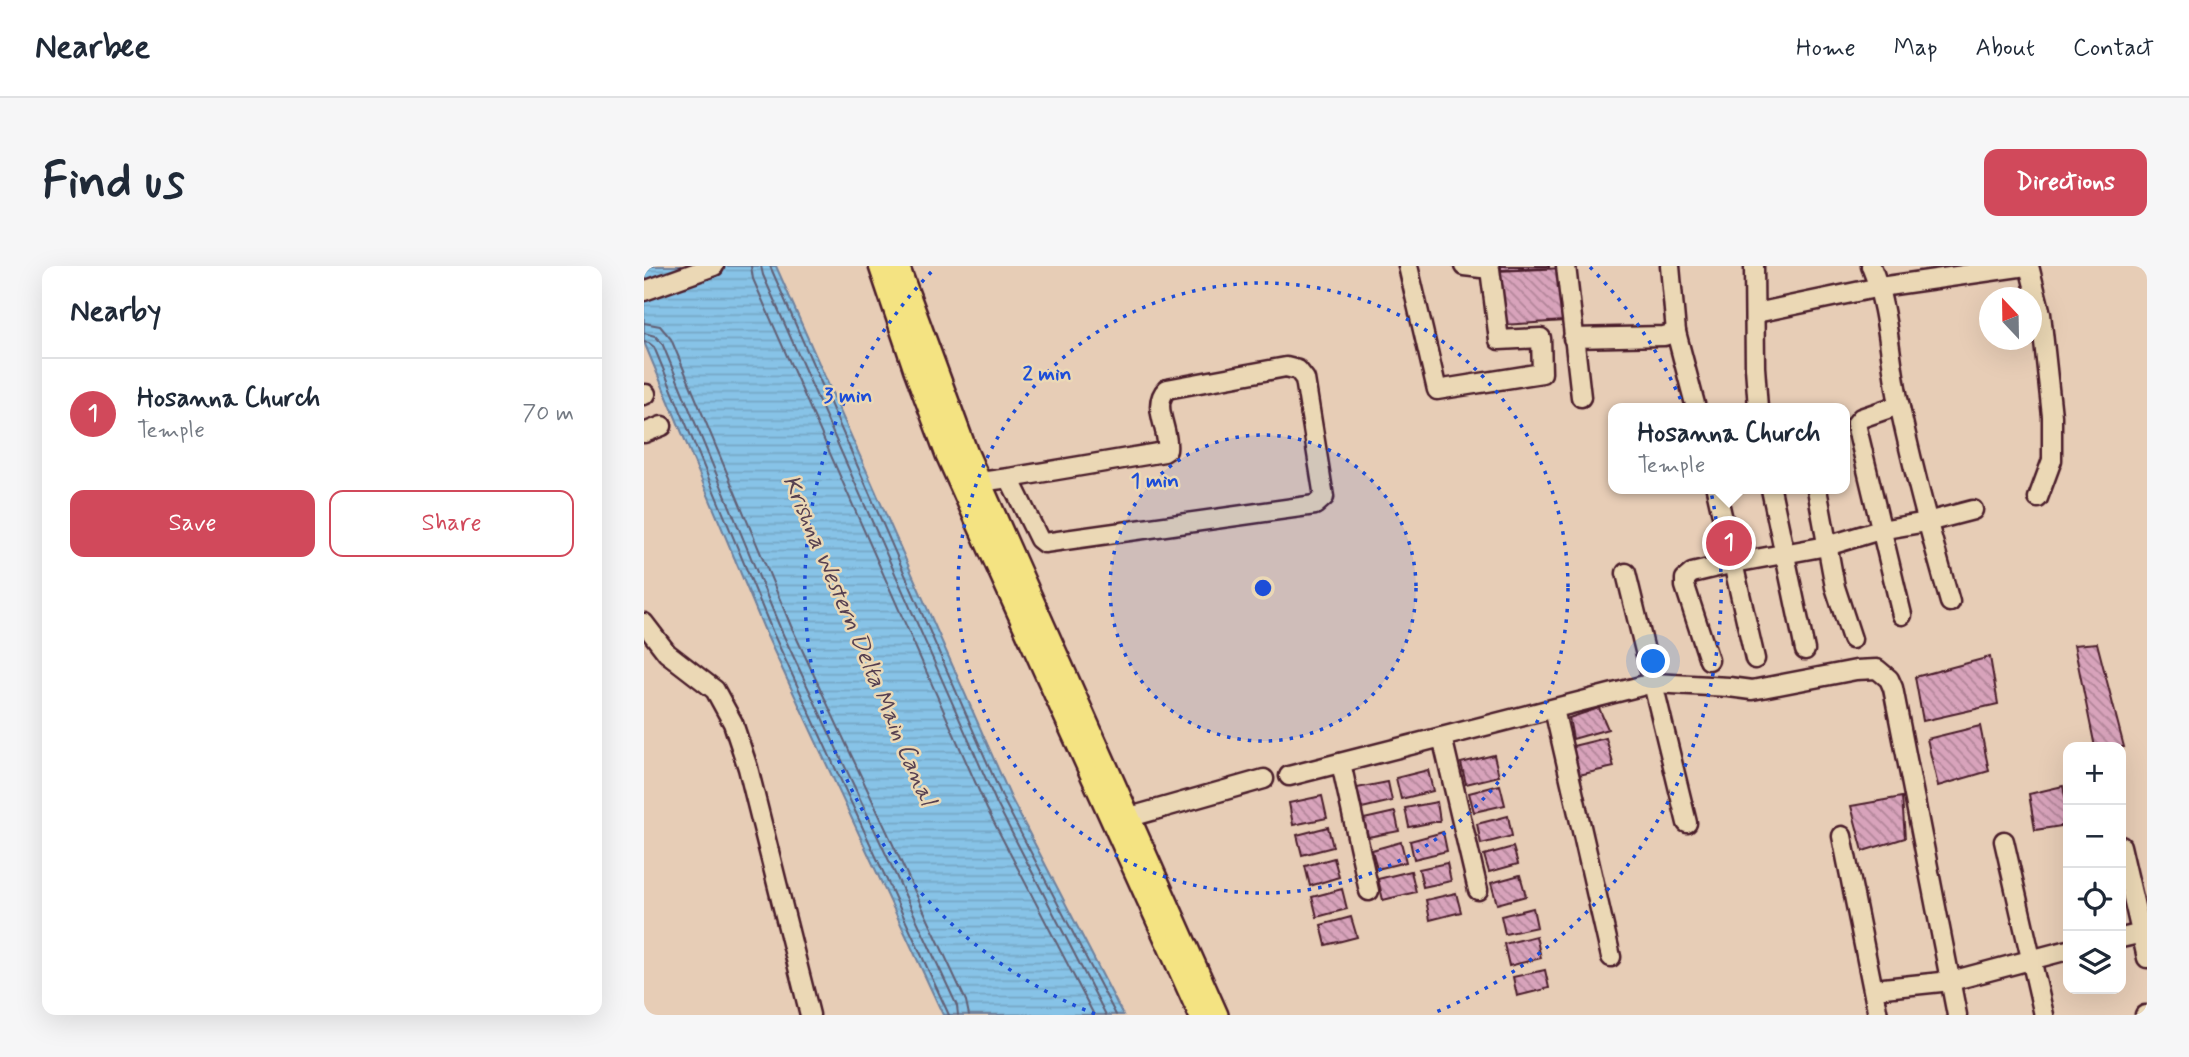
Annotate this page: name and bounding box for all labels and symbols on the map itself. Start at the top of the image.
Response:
north arrow [1979,287,2042,350]
text: 2 min [1022,360,1072,388]
text: 3 min [824,382,872,410]
text: 1 min [1131,467,1179,495]
water label: Krishna Western Delta Main Canal [775,471,943,812]
pin: 1 [1706,517,1752,569]
centre of rings [1251,576,1275,600]
your location [1636,644,1670,678]

